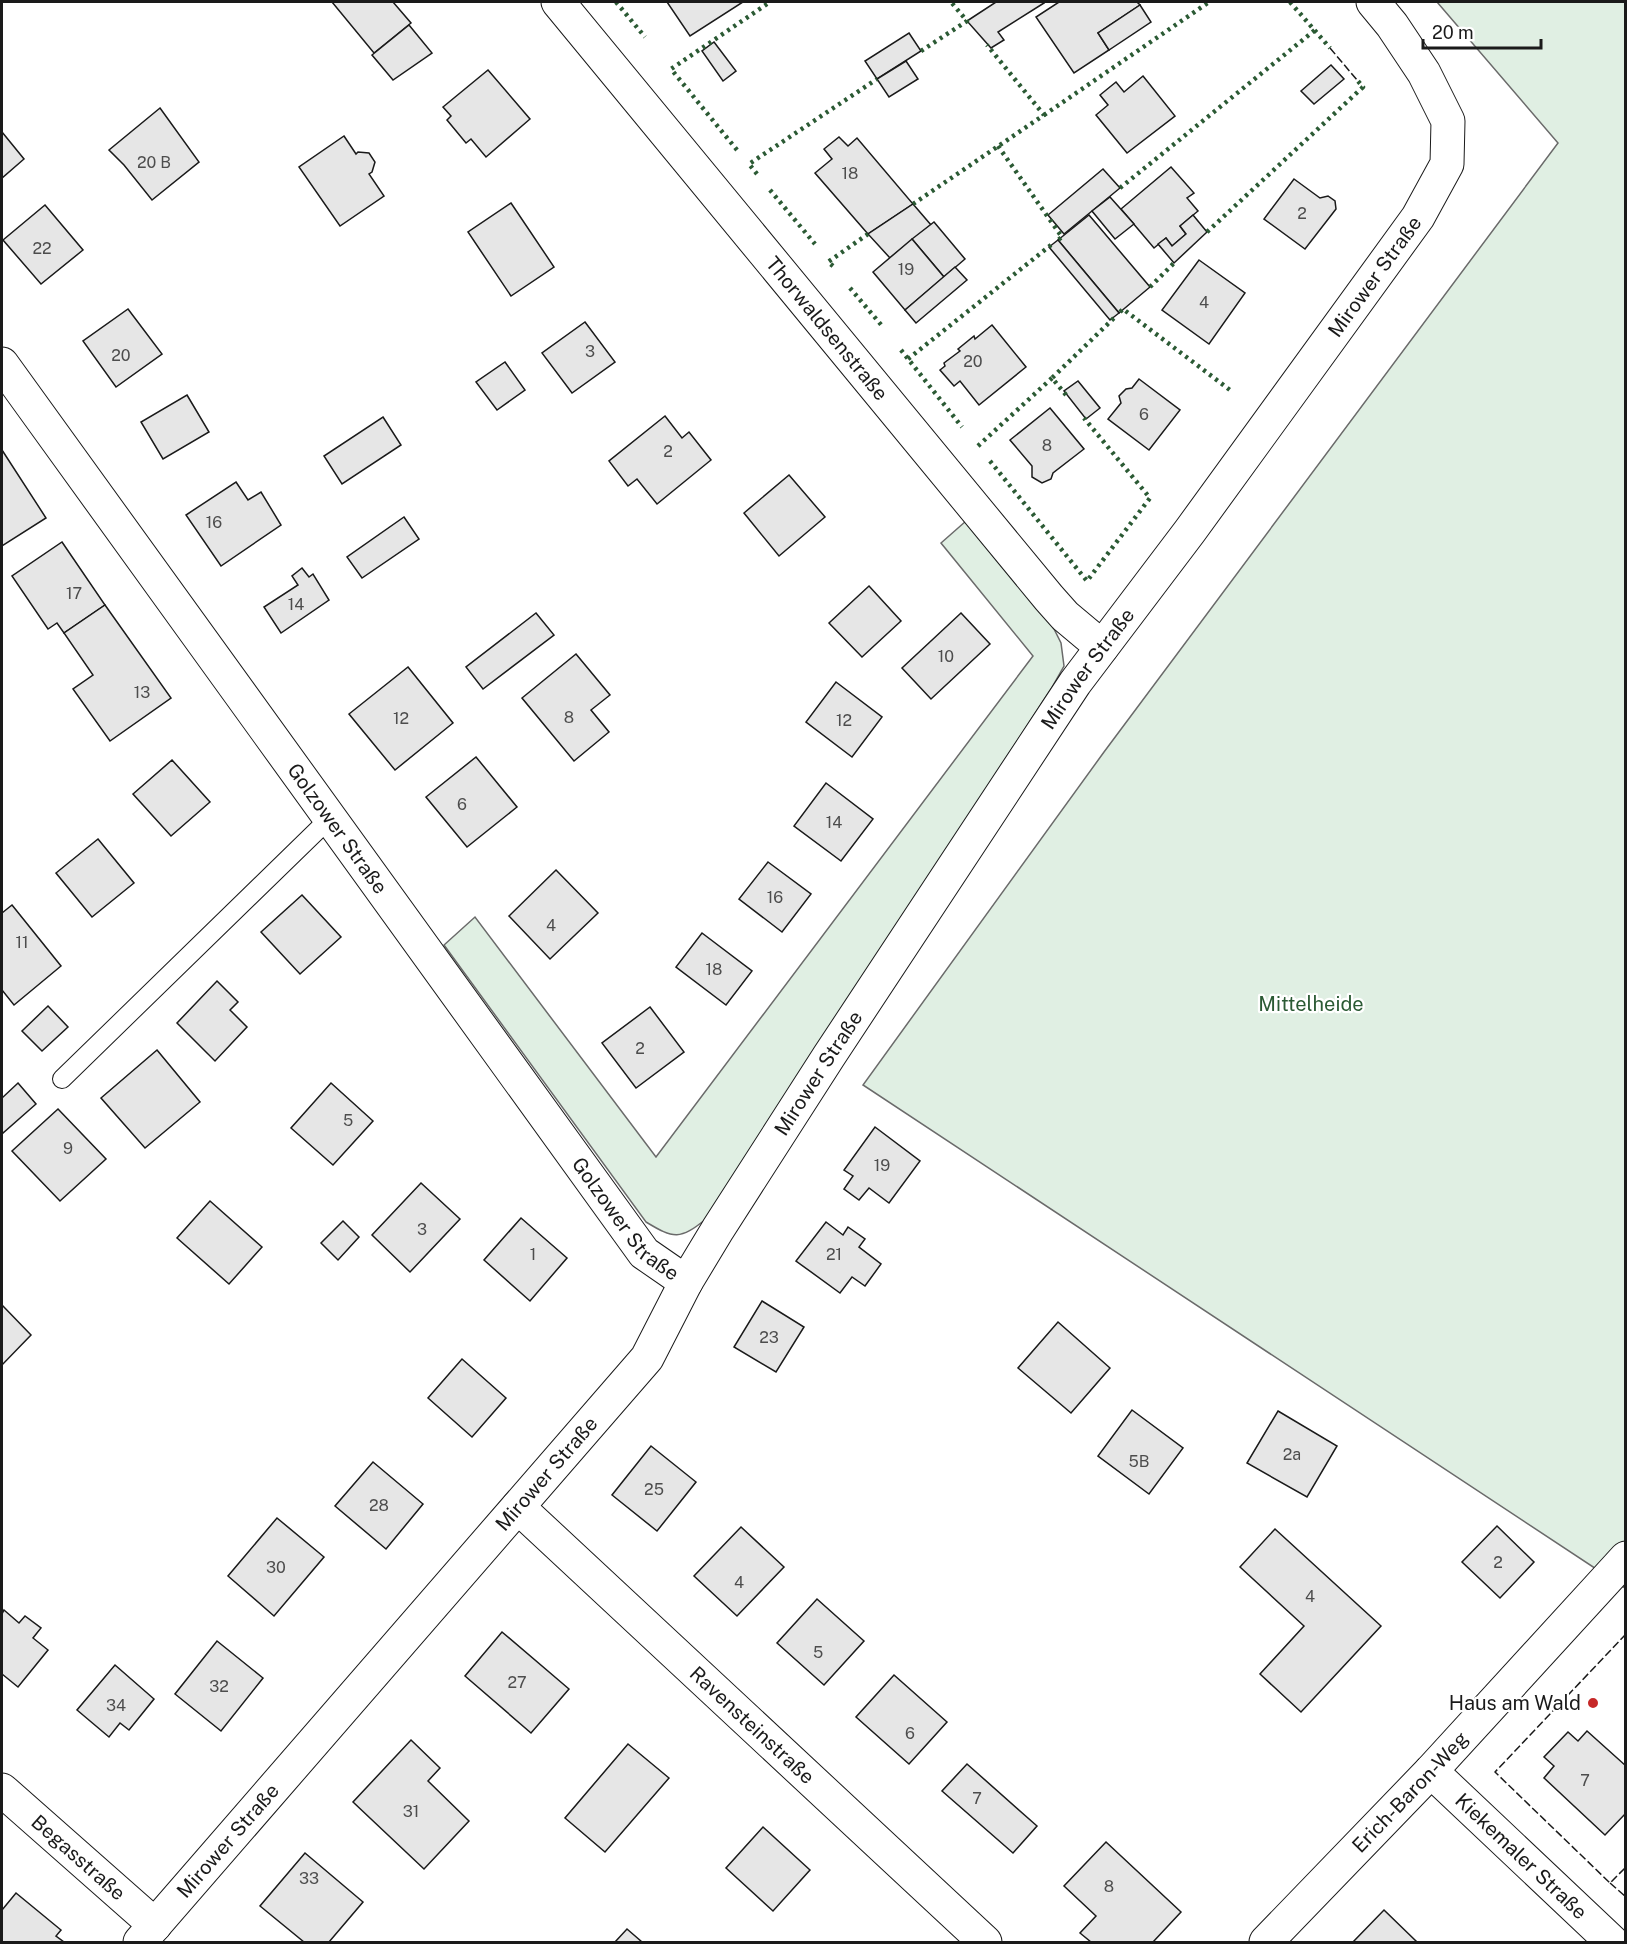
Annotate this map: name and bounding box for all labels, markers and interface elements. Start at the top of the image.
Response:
scale bar [1423,12,1542,50]
text: 20 m [1432,22,1474,43]
house number: 20 B [137,153,171,172]
house number: 18 [842,164,858,183]
house number: 2 [1297,204,1307,223]
street label: Mirower Straße [1323,212,1427,342]
house number: 22 [32,239,52,258]
street label: Thorwaldsenstraße [761,252,893,405]
house number: 19 [898,260,914,279]
house number: 4 [1199,293,1209,312]
house number: 3 [585,342,595,361]
house number: 20 [111,346,131,365]
house number: 20 [963,352,983,371]
house number: 6 [1139,405,1149,424]
house number: 8 [1042,436,1052,455]
house number: 2 [663,442,673,461]
house number: 16 [206,513,222,532]
house number: 17 [66,584,82,603]
house number: 14 [288,595,304,614]
street label: Mirower Straße [1036,603,1139,734]
house number: 10 [938,647,954,666]
house number: 13 [134,683,150,702]
house number: 8 [564,708,574,727]
house number: 12 [393,709,409,728]
house number: 12 [836,711,852,730]
street label: Golzower Straße [282,759,393,898]
house number: 6 [457,795,467,814]
house number: 14 [826,813,842,832]
house number: 16 [767,888,783,907]
house number: 4 [546,916,556,935]
house number: 11 [15,933,29,952]
house number: 18 [706,960,722,979]
park label: Mittelheide [1258,992,1364,1016]
street label: Mirower Straße [769,1006,867,1140]
house number: 2 [635,1039,645,1058]
house number: 5 [343,1111,353,1130]
house number: 9 [63,1139,73,1158]
street label: Golzower Straße [567,1153,684,1286]
house number: 19 [874,1156,890,1175]
house number: 3 [417,1220,427,1239]
house number: 1 [530,1245,536,1264]
house number: 21 [826,1245,842,1264]
house number: 23 [759,1328,779,1347]
street label: Mirower Straße [490,1412,603,1536]
house number: 2a [1283,1445,1301,1464]
house number: 5B [1129,1452,1149,1471]
house number: 25 [644,1480,664,1499]
house number: 28 [369,1496,389,1515]
house number: 2 [1493,1553,1503,1572]
house number: 30 [266,1558,286,1577]
house number: 4 [734,1573,744,1592]
house number: 4 [1305,1587,1315,1606]
house number: 5 [813,1643,823,1662]
street label: Ravensteinstraße [685,1661,819,1789]
house number: 27 [507,1673,527,1692]
house number: 32 [209,1677,229,1696]
place label: Haus am Wald [1449,1691,1581,1715]
house number: 34 [106,1696,126,1715]
marker: Haus am Wald [1586,1696,1600,1710]
house number: 6 [905,1724,915,1743]
street label: Erich-Baron-Weg [1347,1727,1473,1857]
house number: 7 [1580,1771,1590,1790]
street label: Mirower Straße [172,1779,284,1903]
street label: Kiekemaler Straße [1450,1788,1592,1924]
house number: 7 [972,1789,982,1808]
house number: 31 [403,1802,419,1821]
street label: Begasstraße [27,1810,130,1905]
house number: 33 [299,1869,319,1888]
house number: 8 [1104,1877,1114,1896]

